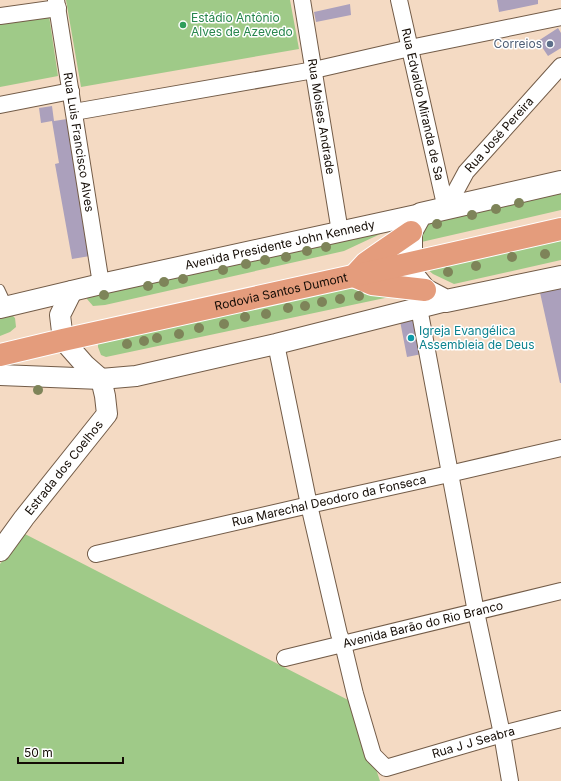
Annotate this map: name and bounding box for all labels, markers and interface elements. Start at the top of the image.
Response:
place label: Estádio Antônio Alves de Azevedo [191,10,293,39]
marker: Estádio Antônio Alves de Azevedo [178,20,188,30]
street label: Rua Edvaldo Miranda de Sa [399,27,447,182]
place label: Correios [494,36,542,51]
marker: Correios [545,39,555,49]
street label: Rua Moises Andrade [305,57,338,175]
street label: Rua Luis Francisco Alves [61,71,97,213]
street label: Rua José Pereira [461,94,537,175]
street label: Avenida Presidente John Kennedy [184,216,376,272]
street label: Rodovia Santos Dumont [213,269,349,313]
place label: Igreja Evangélica Assembleia de Deus [419,323,535,352]
marker: Igreja Evangélica Assembleia de Deus [406,333,416,343]
street label: Estrada dos Coelhos [21,417,106,518]
street label: Rua Marechal Deodoro da Fonseca [230,471,427,530]
street label: Avenida Barão do Rio Branco [341,597,505,651]
street label: Rua J J Seabra [430,723,516,761]
scale bar [18,739,123,765]
text: 50 m [24,745,53,760]

